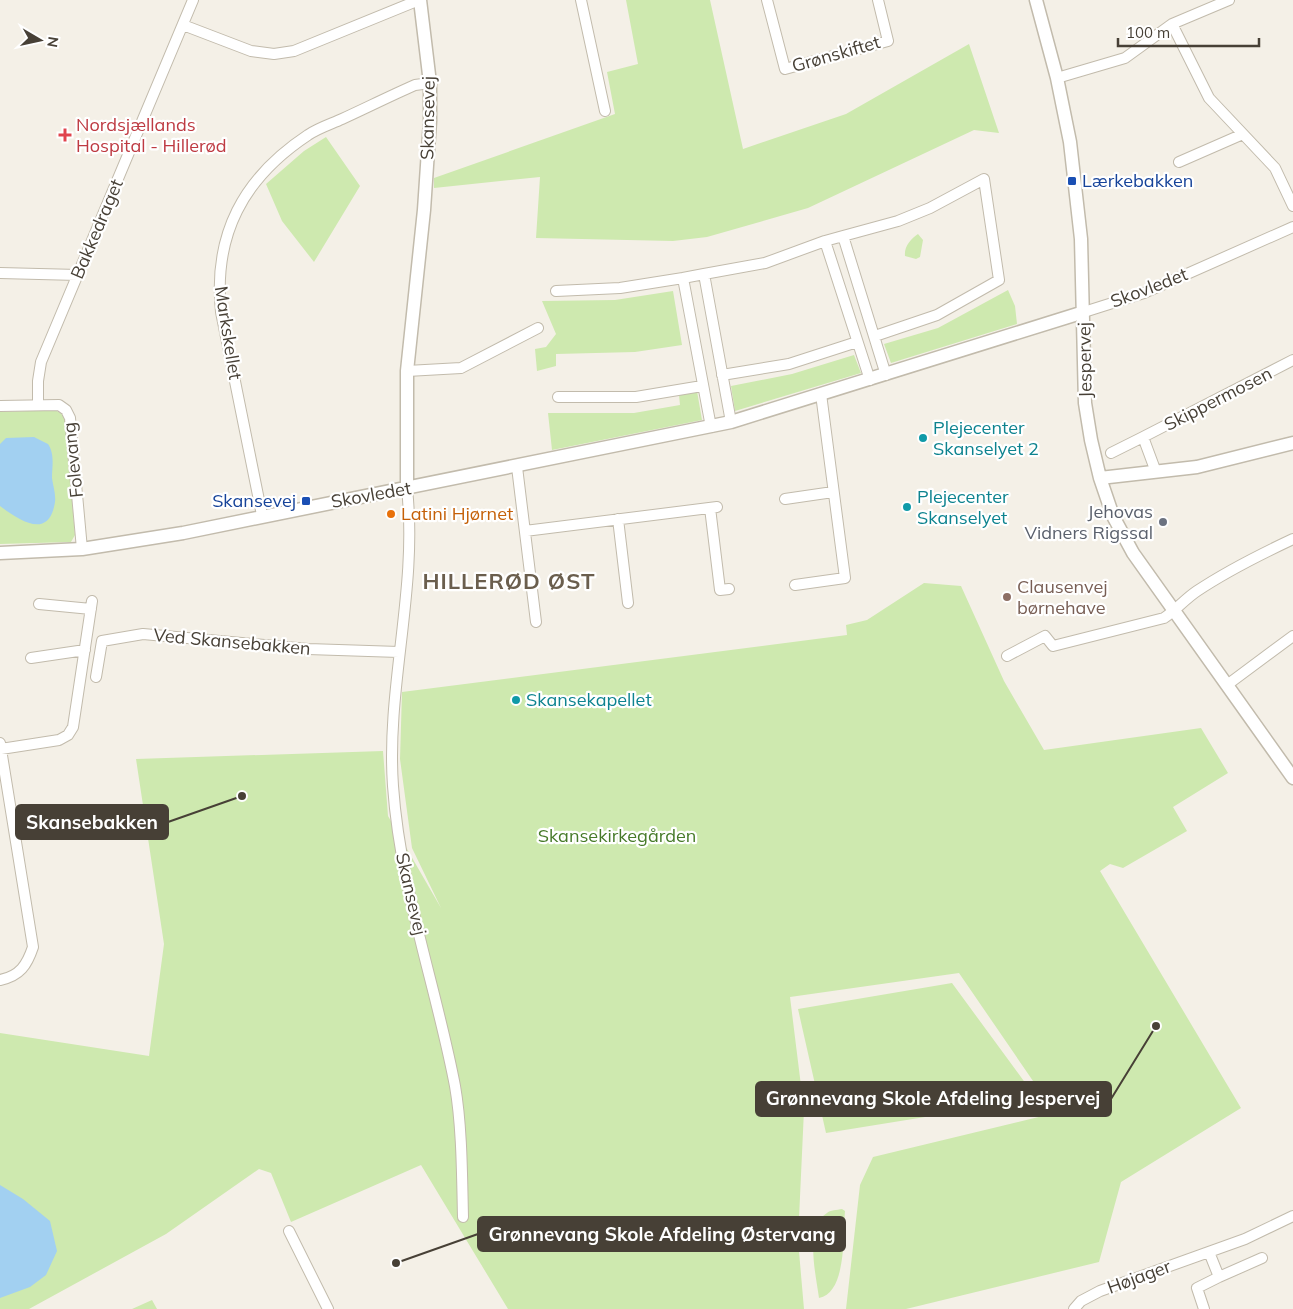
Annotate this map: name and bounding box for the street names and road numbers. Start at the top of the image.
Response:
street label: Grønskiftet [789,30,883,77]
street label: Skansevej [415,76,440,160]
street label: Bakkedraget [65,175,128,282]
street label: Skovledet [1107,262,1191,313]
street label: Markskellet [210,285,247,381]
street label: Jespervej [1072,322,1097,398]
street label: Skippermosen [1160,362,1276,436]
street label: Folevang [57,421,88,499]
street label: Skovledet [329,476,413,513]
street label: Ved Skansebakken [153,623,312,660]
street label: Skansevej [391,850,432,937]
street label: Højager [1104,1254,1174,1299]

